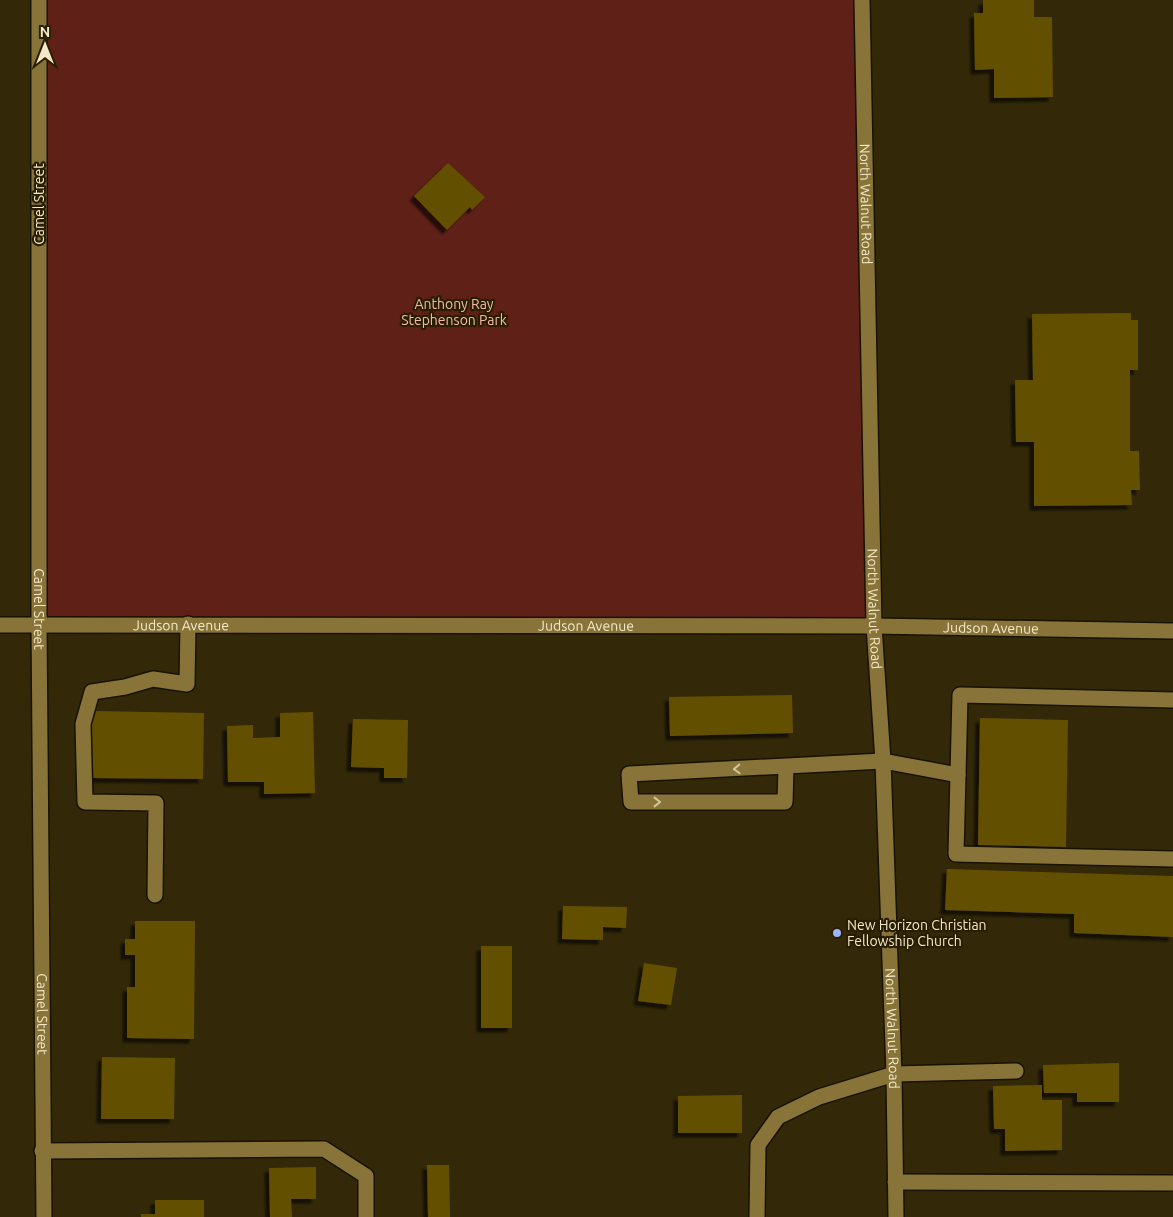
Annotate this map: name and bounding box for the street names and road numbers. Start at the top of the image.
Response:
street label: North Walnut Road [857,143,875,265]
street label: Camel Street [31,163,47,245]
street label: North Walnut Road [865,548,885,670]
street label: Camel Street [31,568,47,650]
street label: Judson Avenue [133,617,229,633]
street label: Judson Avenue [538,618,634,634]
street label: Judson Avenue [943,619,1039,637]
street label: North Walnut Road [882,968,902,1089]
street label: Camel Street [34,973,51,1055]

